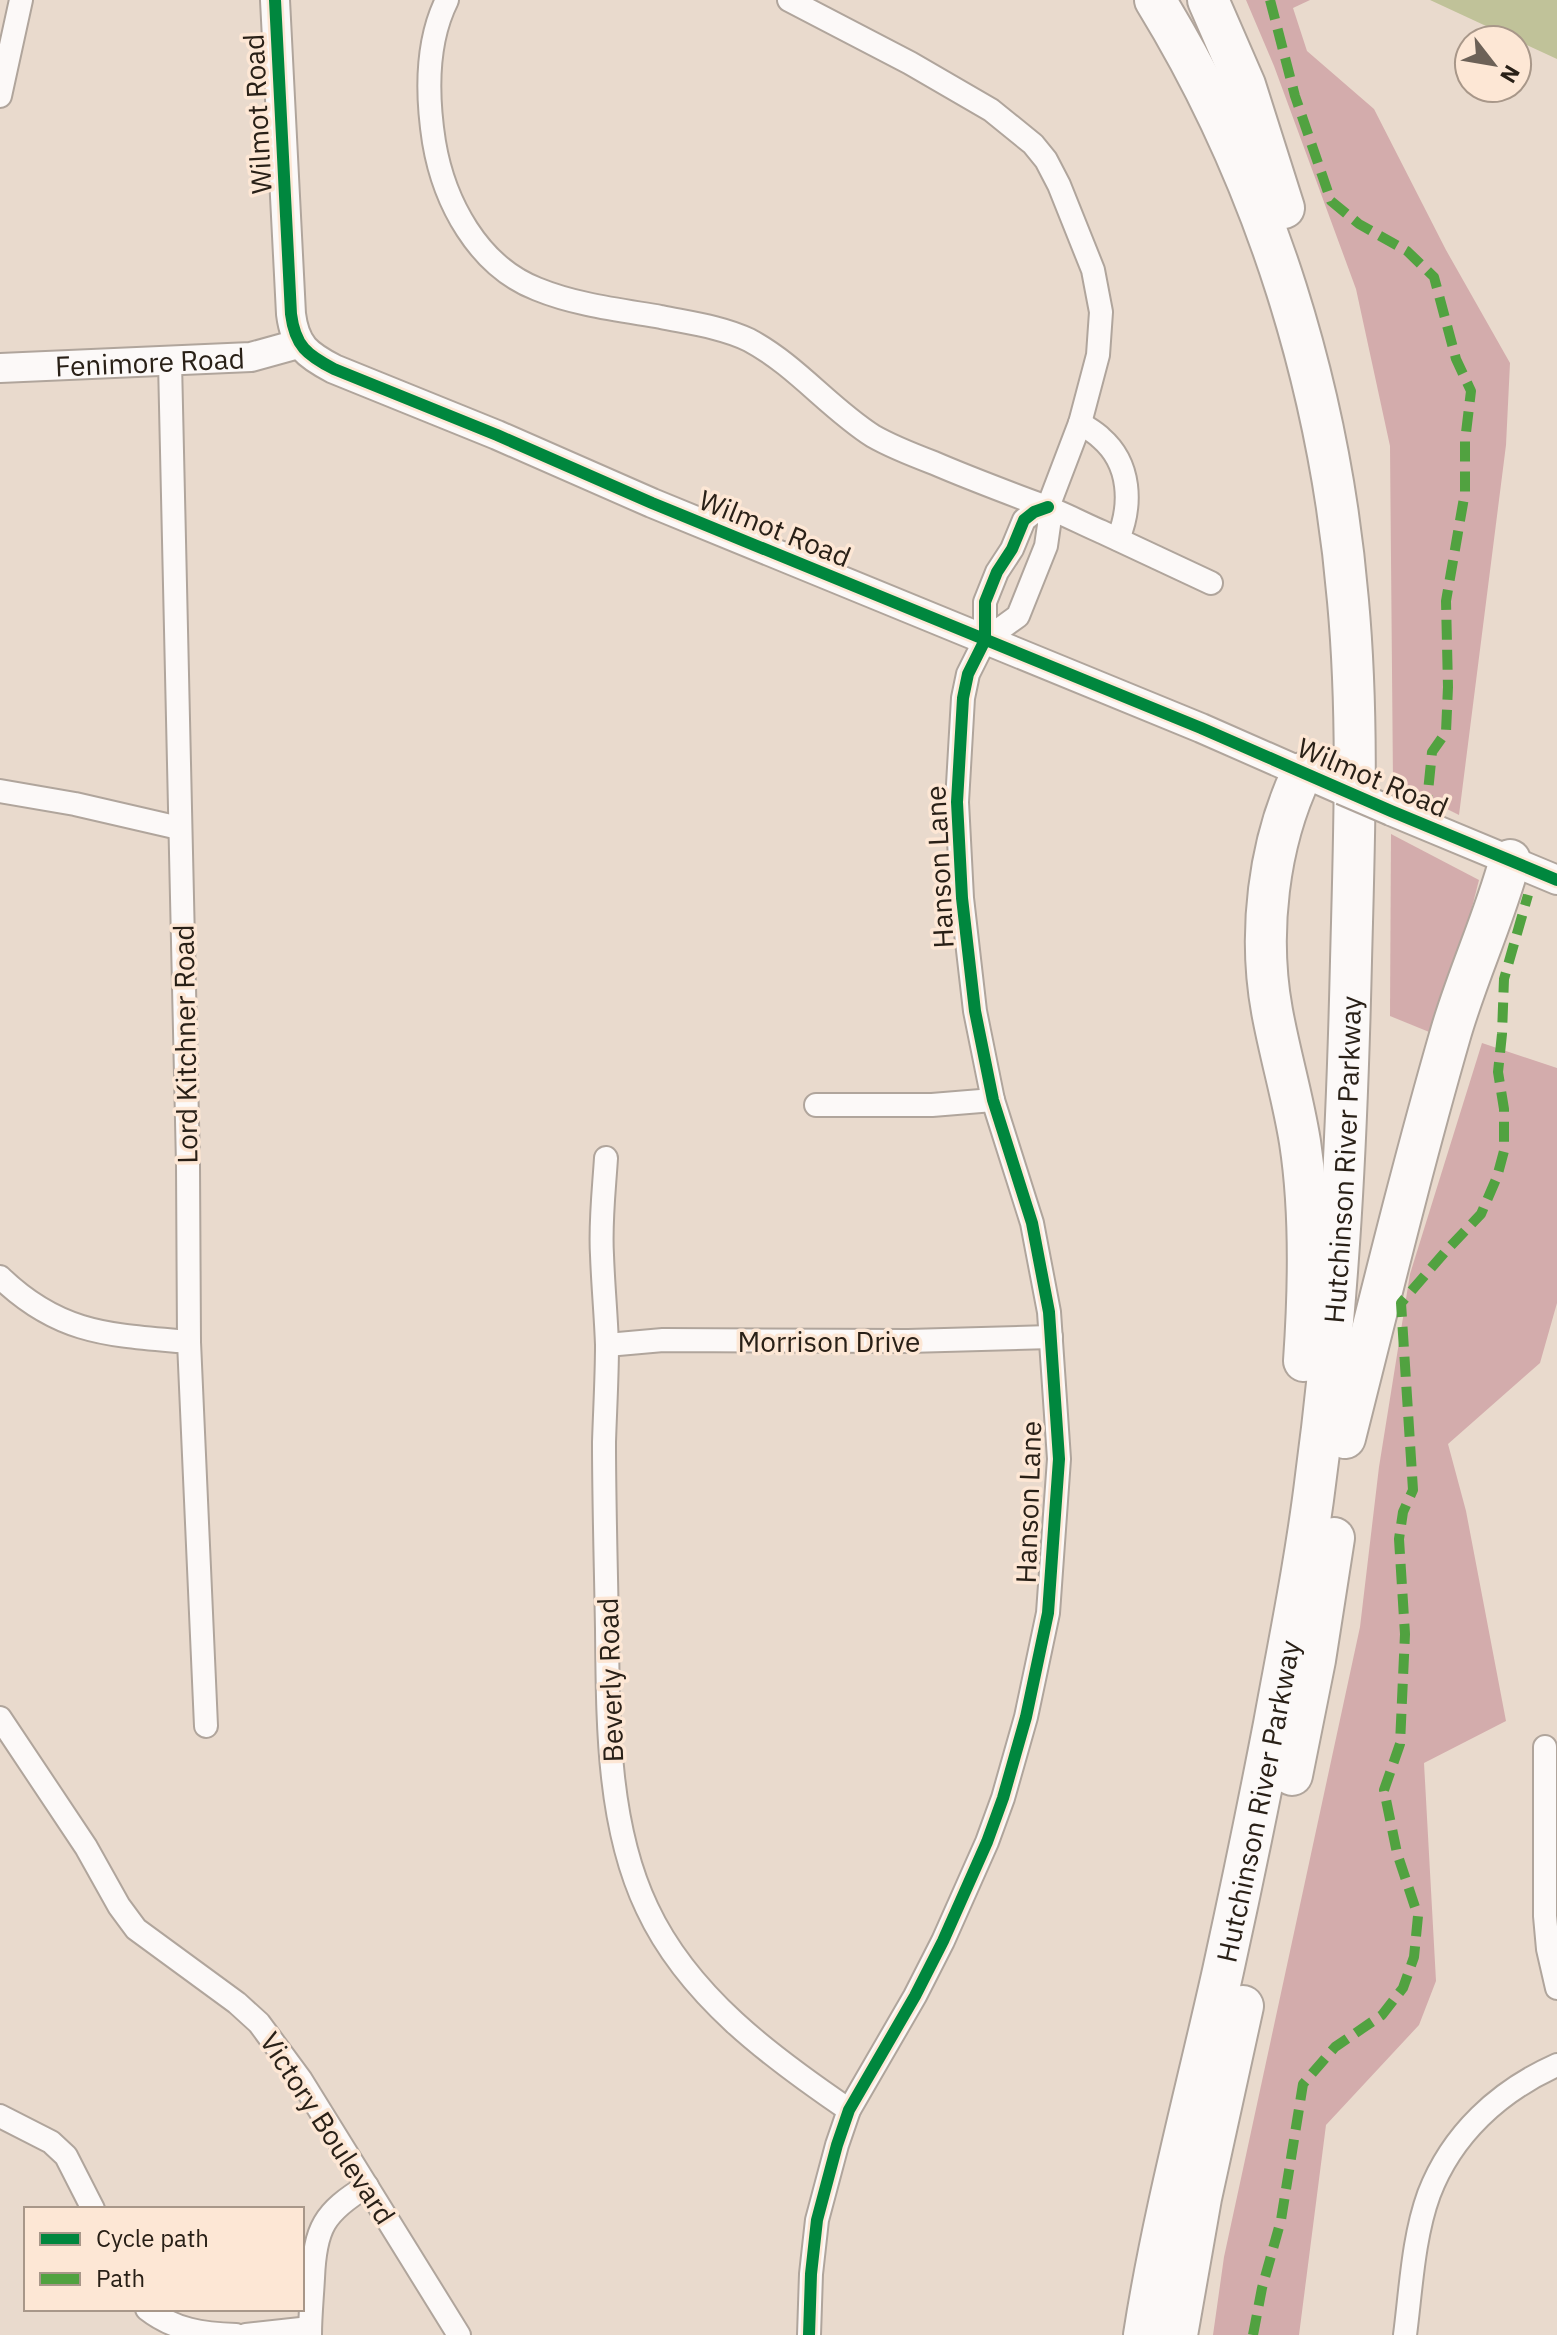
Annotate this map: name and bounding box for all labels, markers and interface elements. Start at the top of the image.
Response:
north arrow [1453,24,1533,104]
street label: Wilmot Road [234,33,280,195]
text: N [1494,60,1527,89]
street label: Fenimore Road [54,339,246,384]
street label: Wilmot Road [694,481,856,575]
street label: Wilmot Road [1292,729,1454,825]
street label: Hanson Lane [916,785,962,949]
street label: Lord Kitchner Road [164,924,206,1164]
street label: Hutchinson River Parkway [1314,995,1369,1325]
street label: Morrison Drive [738,1323,920,1360]
street label: Hanson Lane [1007,1420,1049,1584]
street label: Beverly Road [589,1597,631,1763]
street label: Hutchinson River Parkway [1207,1637,1308,1966]
street label: Victory Boulevard [252,2025,404,2231]
legend [24,2207,304,2311]
text: Cycle path [96,2222,209,2254]
text: Path [96,2262,145,2294]

